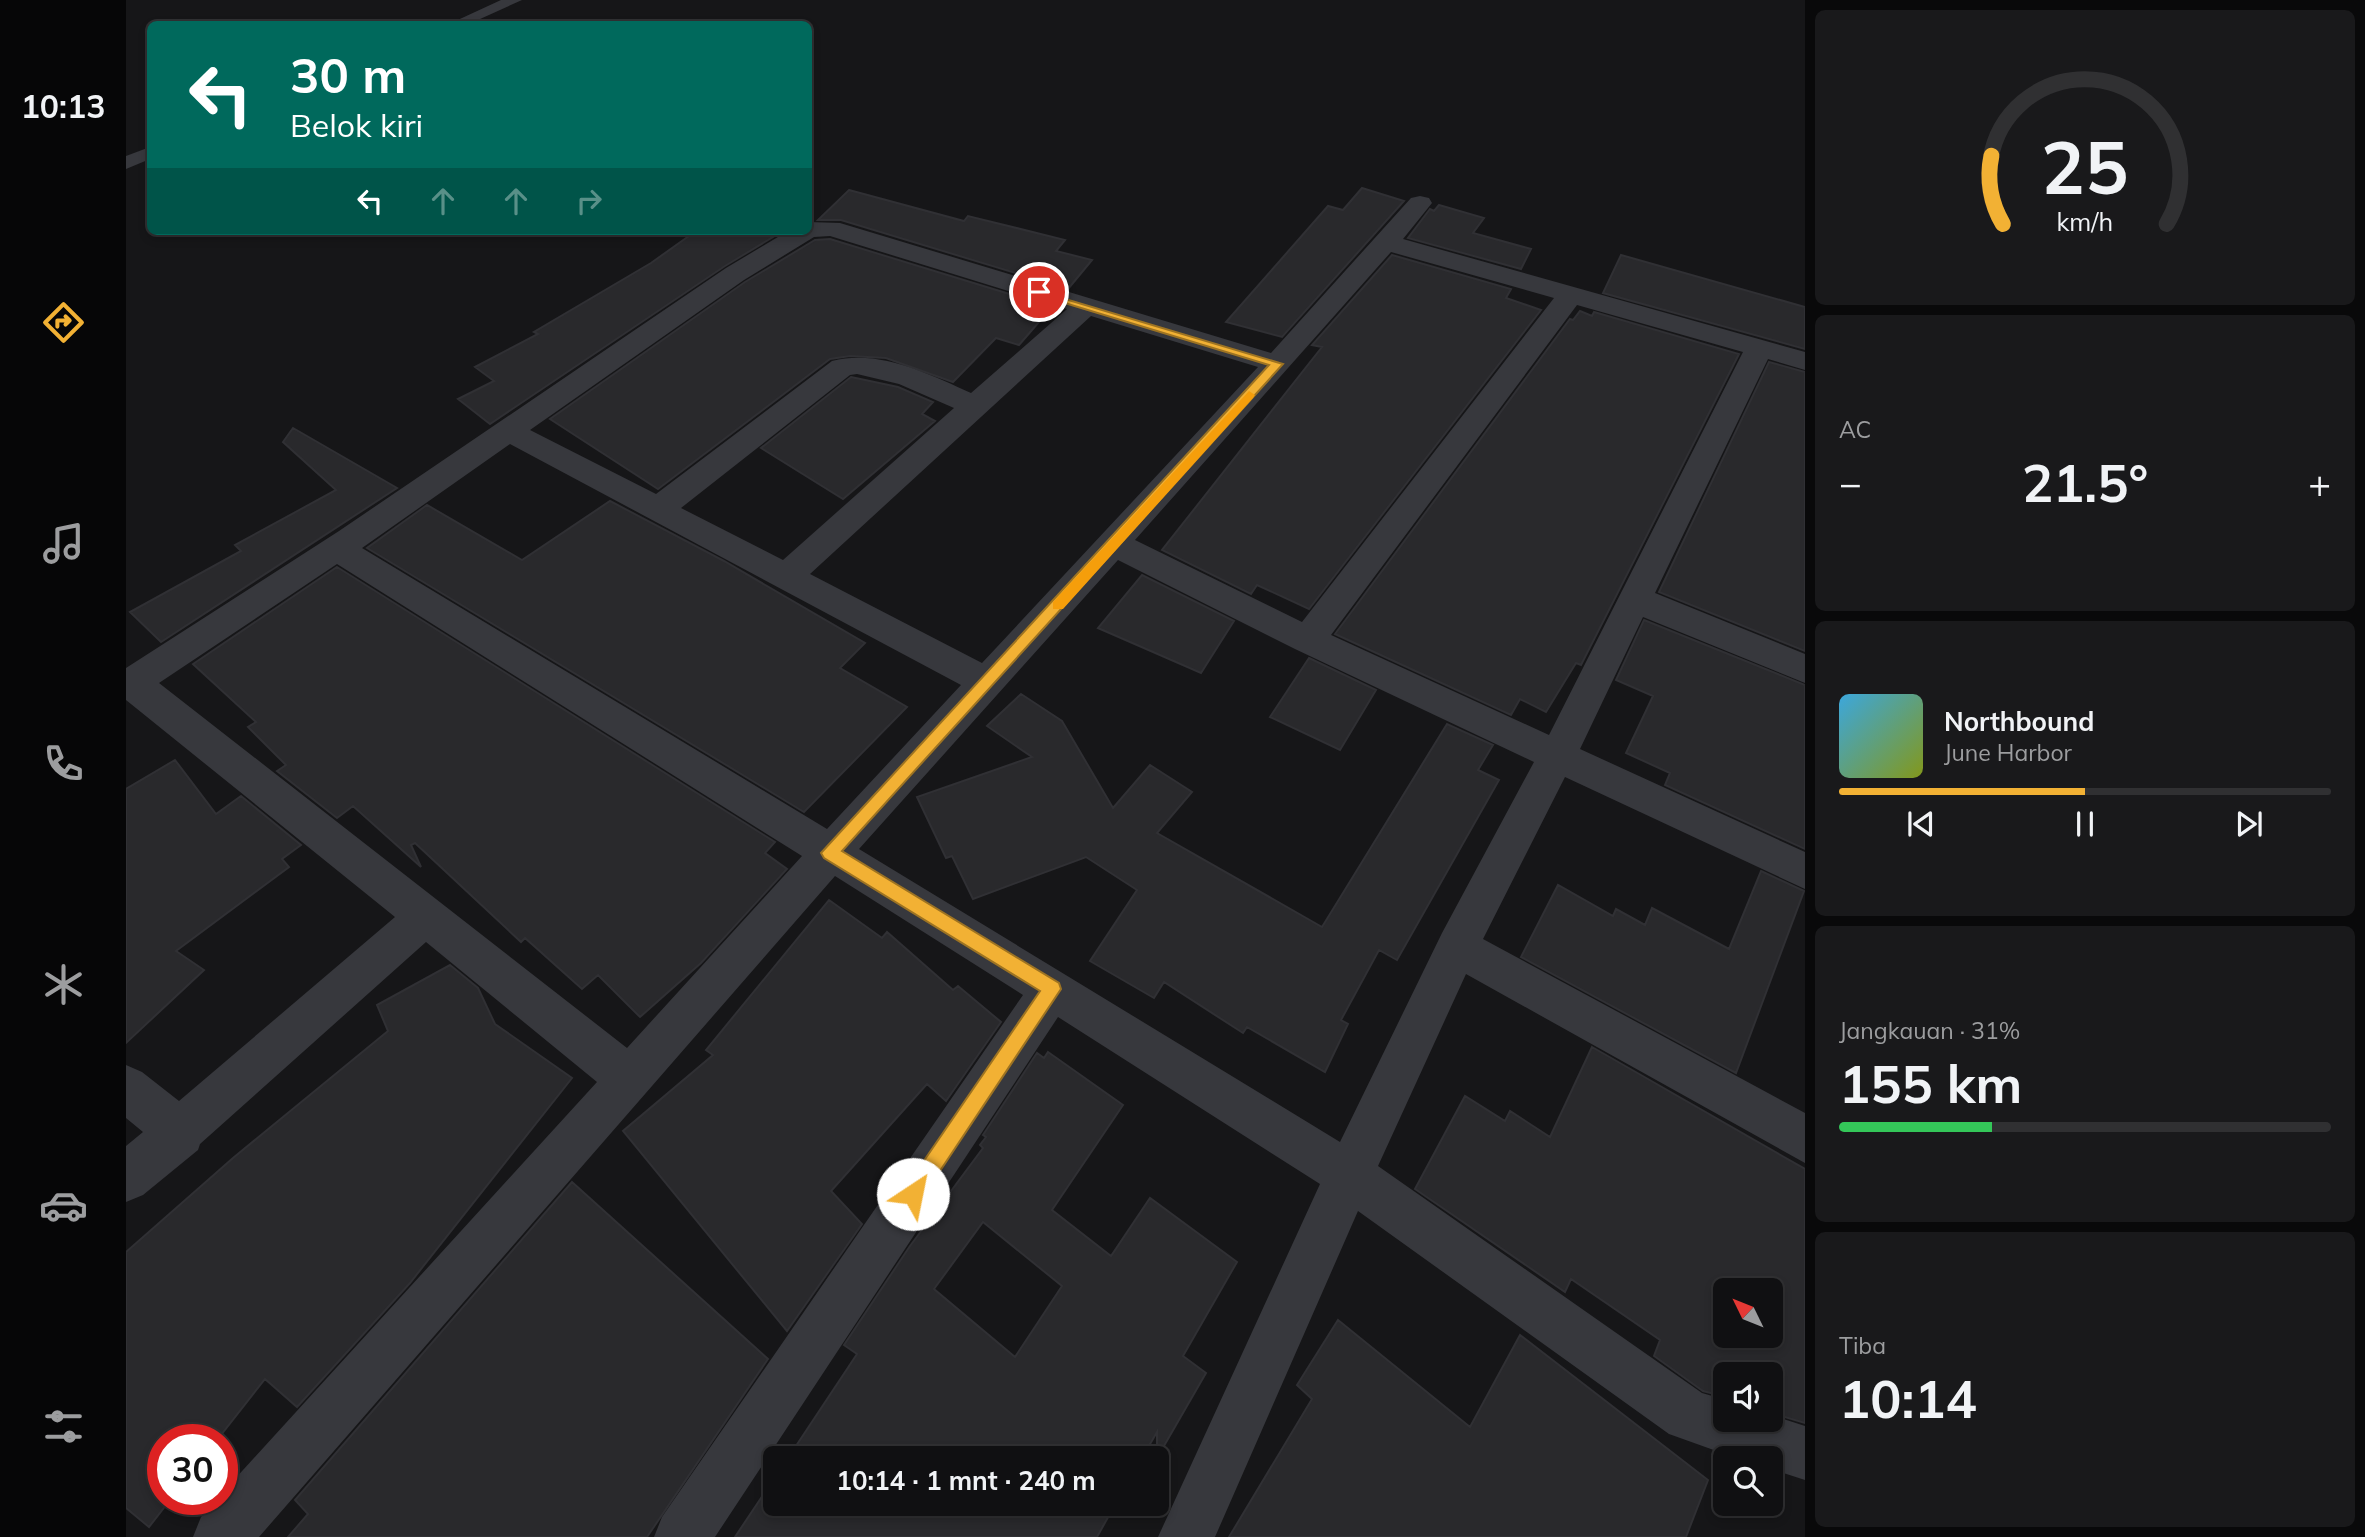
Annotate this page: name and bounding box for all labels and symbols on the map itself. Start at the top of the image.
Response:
pin [1009,262,1069,322]
position arrow [876,1157,950,1231]
north arrow [1713,1278,1783,1348]
speed limit sign: 30 [147,1424,238,1515]

